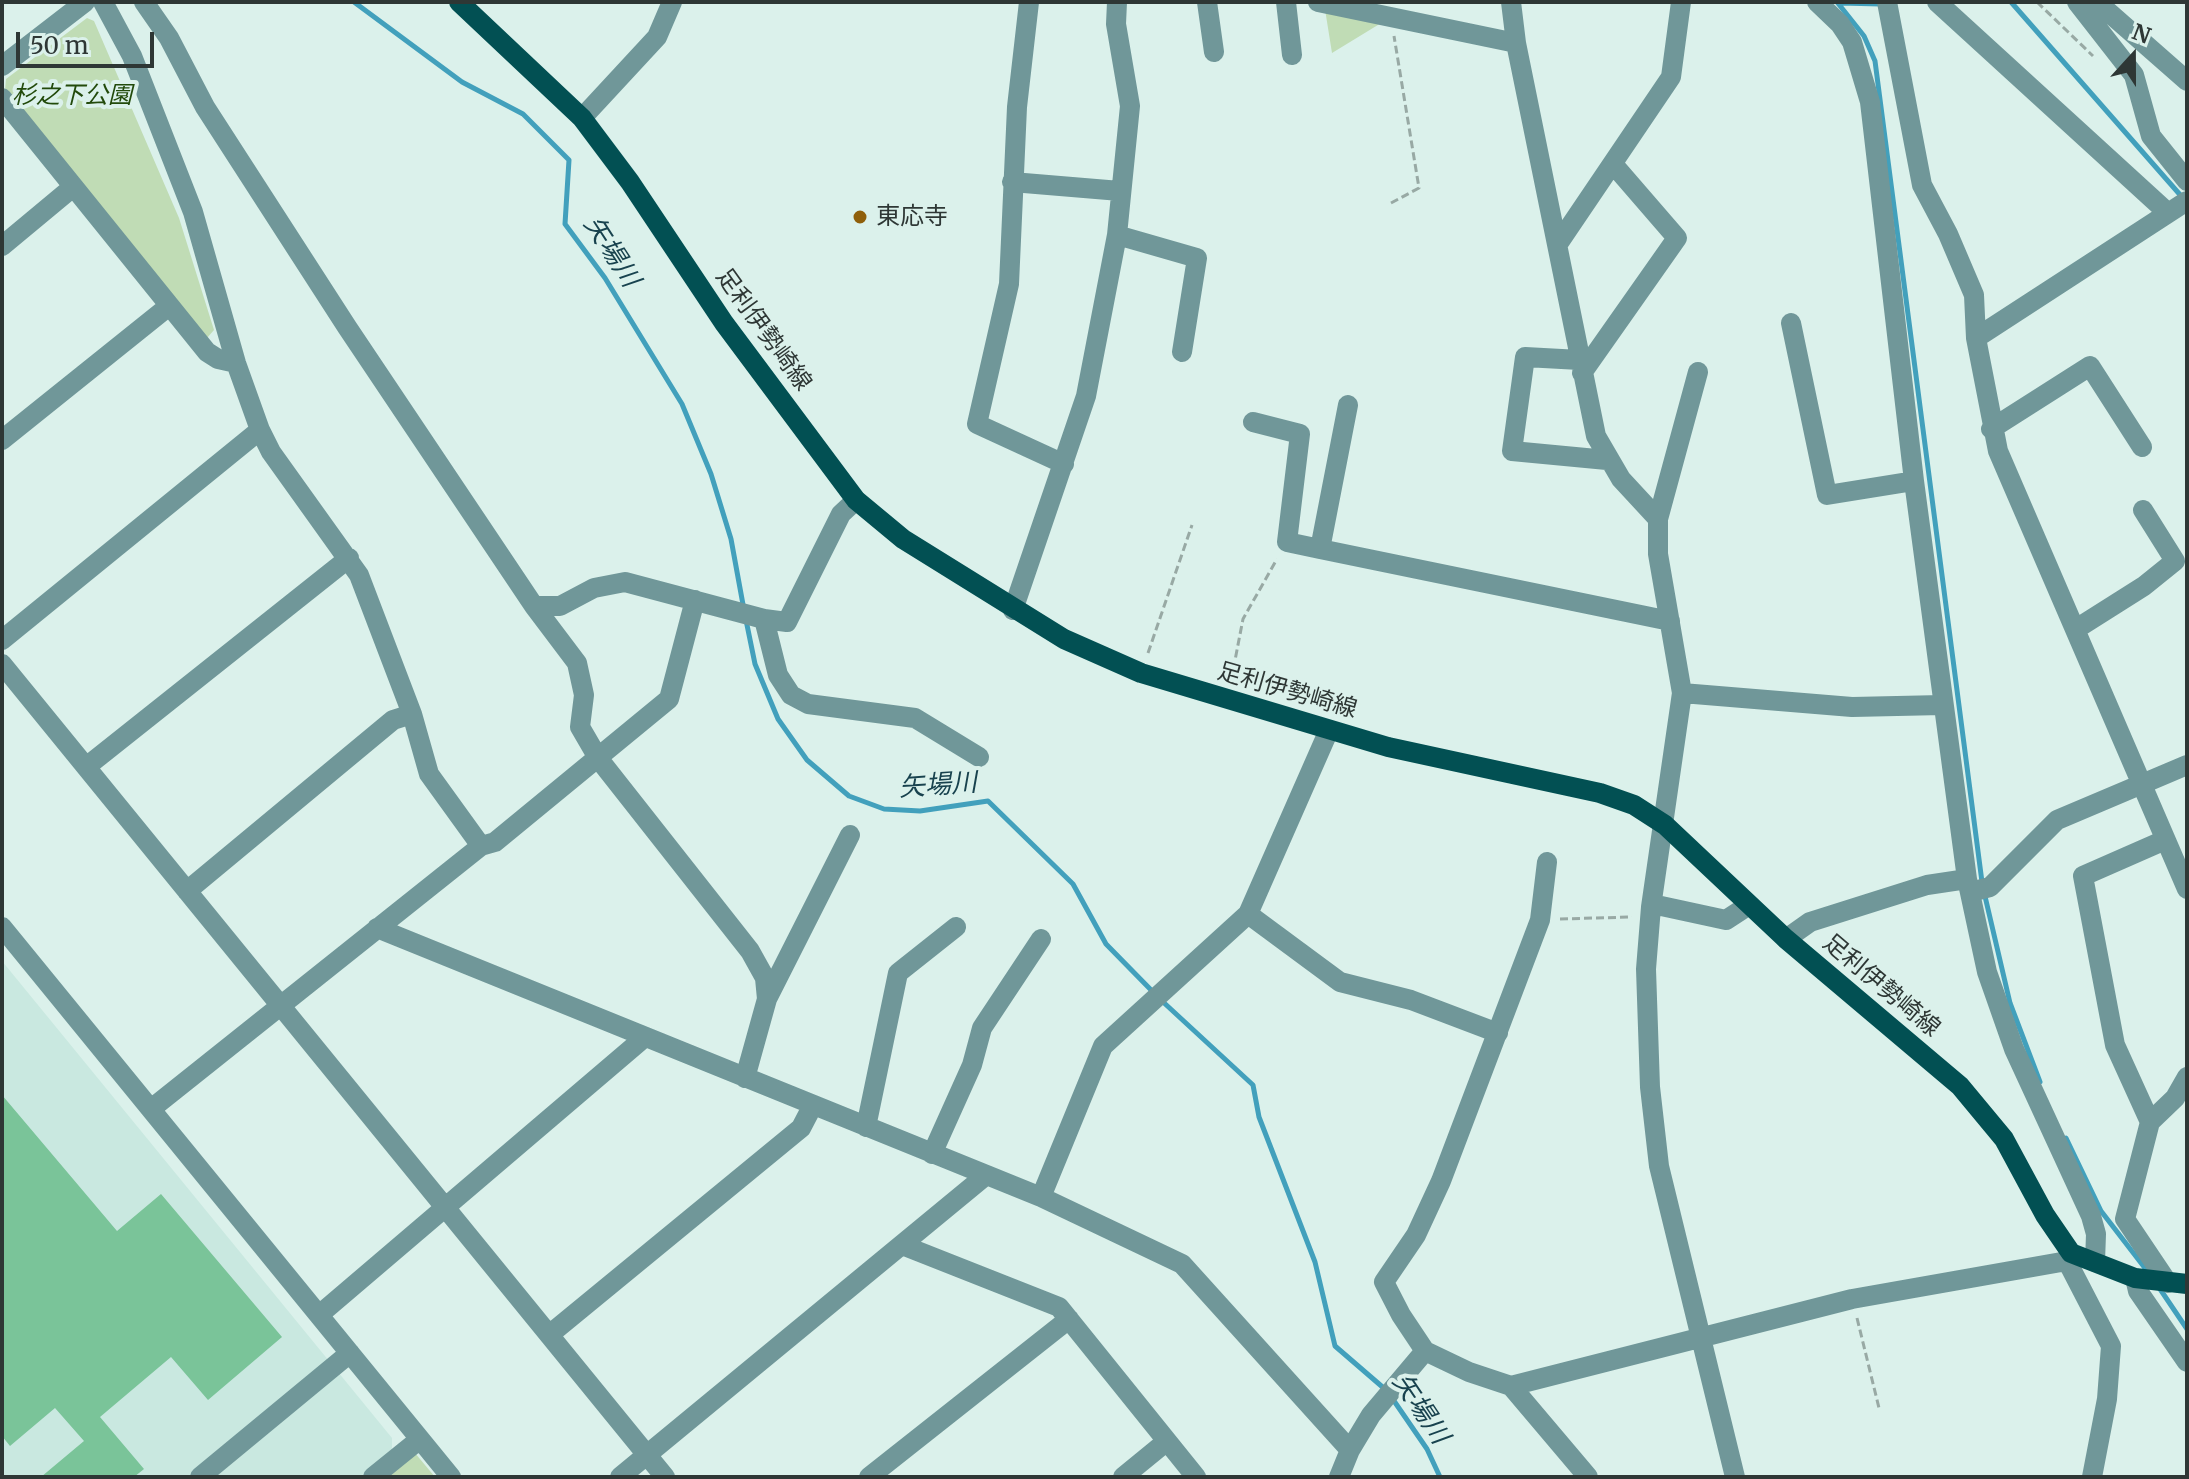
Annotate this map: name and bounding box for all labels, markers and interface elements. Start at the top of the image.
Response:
scale bar [20,16,158,66]
north arrow [2093,16,2173,96]
text: N [2128,17,2155,50]
text: 50 m [30,30,89,61]
park label: 杉之下公園 [12,82,132,110]
place label: 東応寺 [876,203,948,231]
marker: 東応寺 [851,208,869,226]
water label: 矢場川 [577,211,645,293]
street label: 足利伊勢崎線 [709,263,817,397]
street label: 足利伊勢崎線 [1214,657,1360,725]
water label: 矢場川 [898,768,978,804]
street label: 足利伊勢崎線 [1817,929,1945,1043]
water label: 矢場川 [1385,1368,1455,1450]

